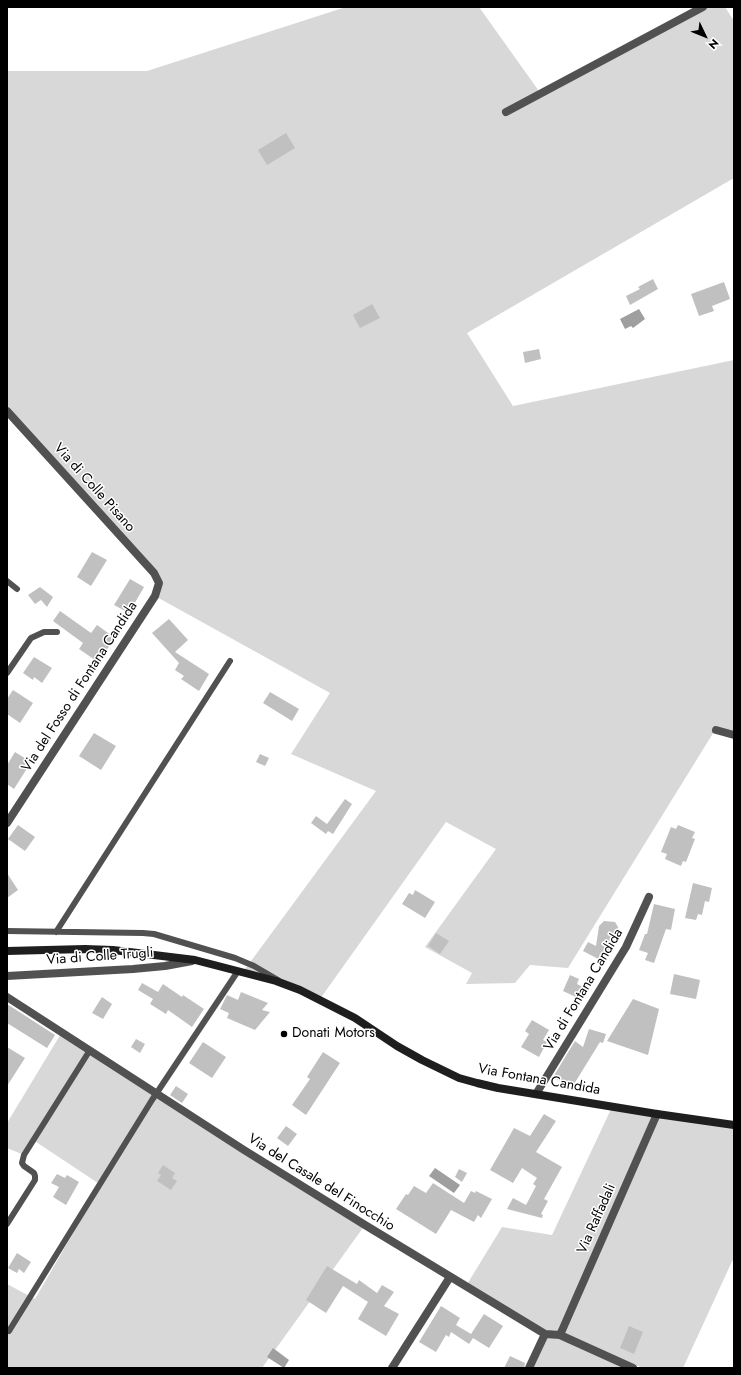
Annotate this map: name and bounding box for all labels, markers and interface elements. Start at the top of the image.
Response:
north arrow [685,16,725,56]
text: N [705,36,723,53]
street label: Via di Colle Pisano [50,440,138,536]
street label: Via del Fosso di Fontana Candida [19,599,141,775]
street label: Via di Fontana Candida [541,926,627,1054]
street label: Via di Colle Trugli [46,945,154,969]
place label: Donati Motors [292,1026,375,1042]
marker: Donati Motors [279,1029,289,1039]
street label: Via Fontana Candida [477,1061,601,1099]
street label: Via del Casale del Finocchio [244,1131,398,1235]
street label: Via Raffadali [574,1181,620,1257]

